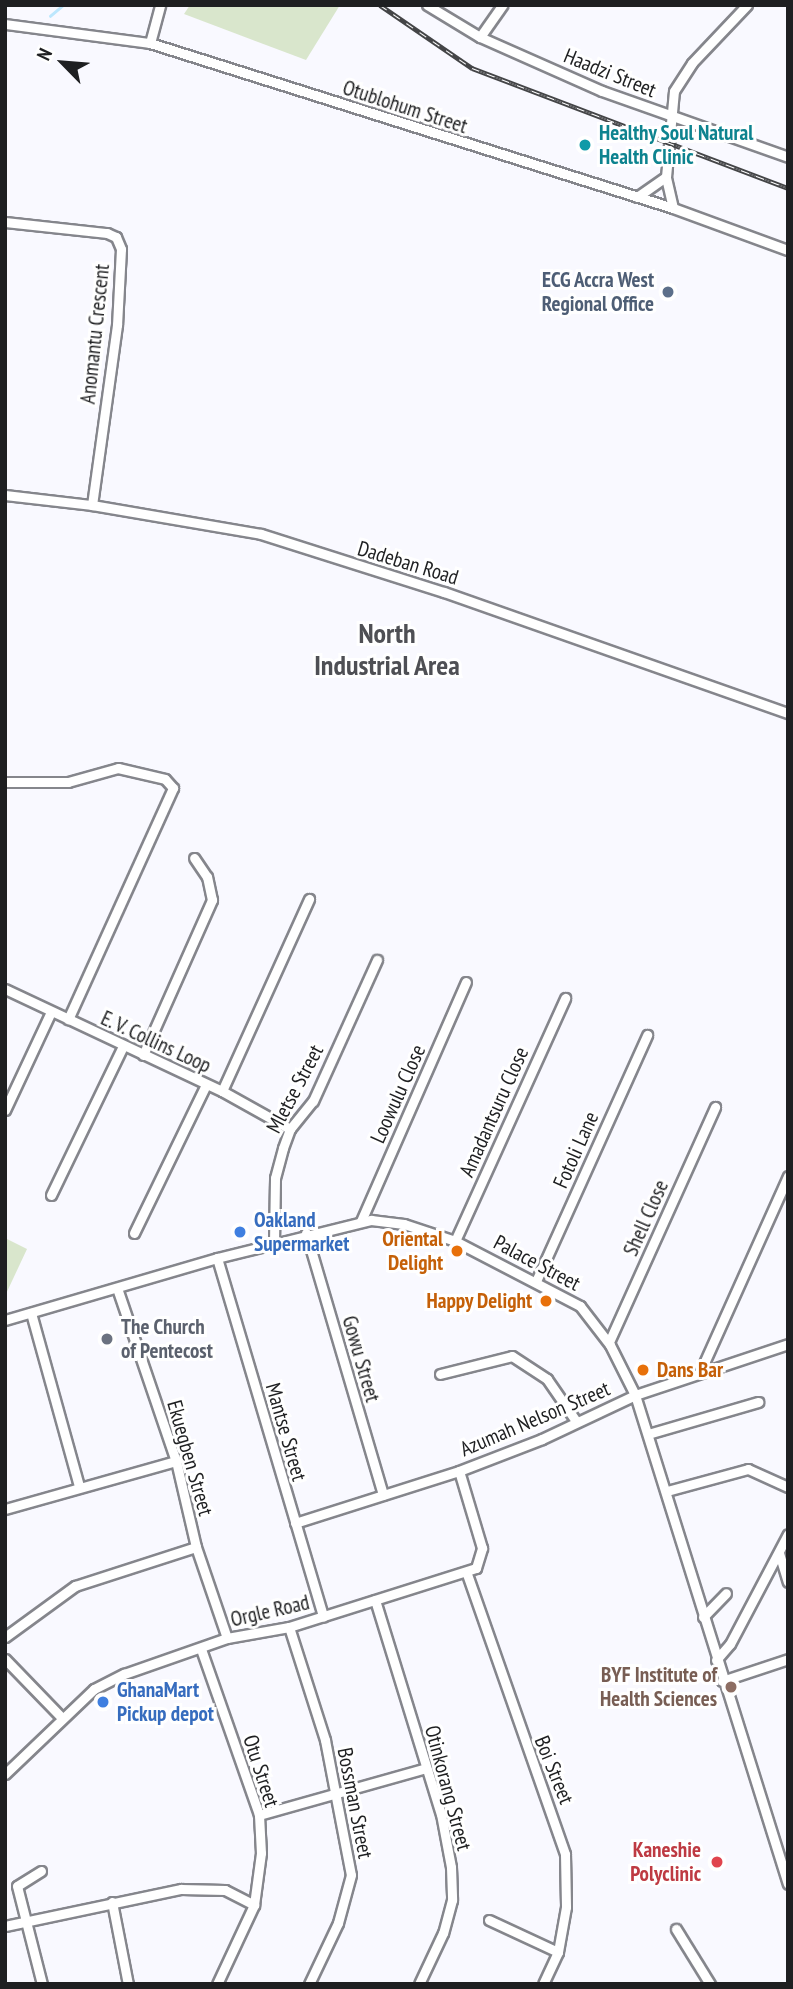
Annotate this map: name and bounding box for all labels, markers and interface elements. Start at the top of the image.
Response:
north arrow [28,28,98,98]
street label: Haadzi Street [560,43,660,103]
text: N [31,44,57,64]
street label: Otublohum Street [340,75,470,139]
place label: Healthy Soul Natural Health Clinic [599,120,754,170]
marker: Healthy Soul Natural Health Clinic [577,137,593,153]
street label: Anomantu Crescent [75,263,115,405]
place label: ECG Accra West Regional Office [541,267,654,317]
marker: ECG Accra West Regional Office [660,284,676,300]
street label: Dadeban Road [354,536,462,590]
district label: North Industrial Area [314,616,460,682]
street label: E. V. Collins Loop [95,1005,217,1079]
street label: Mletse Street [261,1041,329,1137]
street label: Loowulu Close [365,1041,431,1147]
street label: Amadantsuru Close [454,1043,534,1181]
street label: Fotoli Lane [548,1108,604,1192]
street label: Shell Close [618,1176,674,1260]
place label: Oakland Supermarket [254,1207,349,1257]
marker: Oakland Supermarket [232,1224,248,1240]
place label: Oriental Delight [382,1226,443,1276]
street label: Palace Street [489,1230,585,1296]
marker: Oriental Delight [449,1243,465,1259]
place label: Happy Delight [426,1288,532,1314]
marker: Happy Delight [538,1293,554,1309]
street label: Gowu Street [337,1313,385,1405]
place label: The Church of Pentecost [121,1314,213,1364]
marker: The Church of Pentecost [99,1331,115,1347]
place label: Dans Bar [657,1357,723,1383]
marker: Dans Bar [635,1362,651,1378]
street label: Azumah Nelson Street [456,1376,614,1462]
street label: Mantse Street [260,1380,312,1484]
street label: Ekuegben Street [162,1397,218,1519]
street label: Orgle Road [228,1590,312,1632]
place label: BYF Institute of Health Sciences [600,1662,717,1712]
place label: GhanaMart Pickup depot [117,1677,214,1727]
marker: BYF Institute of Health Sciences [723,1679,739,1695]
marker: GhanaMart Pickup depot [95,1694,111,1710]
street label: Otinkorang Street [419,1723,477,1853]
street label: Otu Street [238,1732,284,1810]
street label: Boi Street [529,1732,579,1808]
street label: Bossman Street [332,1745,378,1861]
place label: Kaneshie Polyclinic [630,1837,701,1887]
marker: Kaneshie Polyclinic [707,1852,727,1872]

